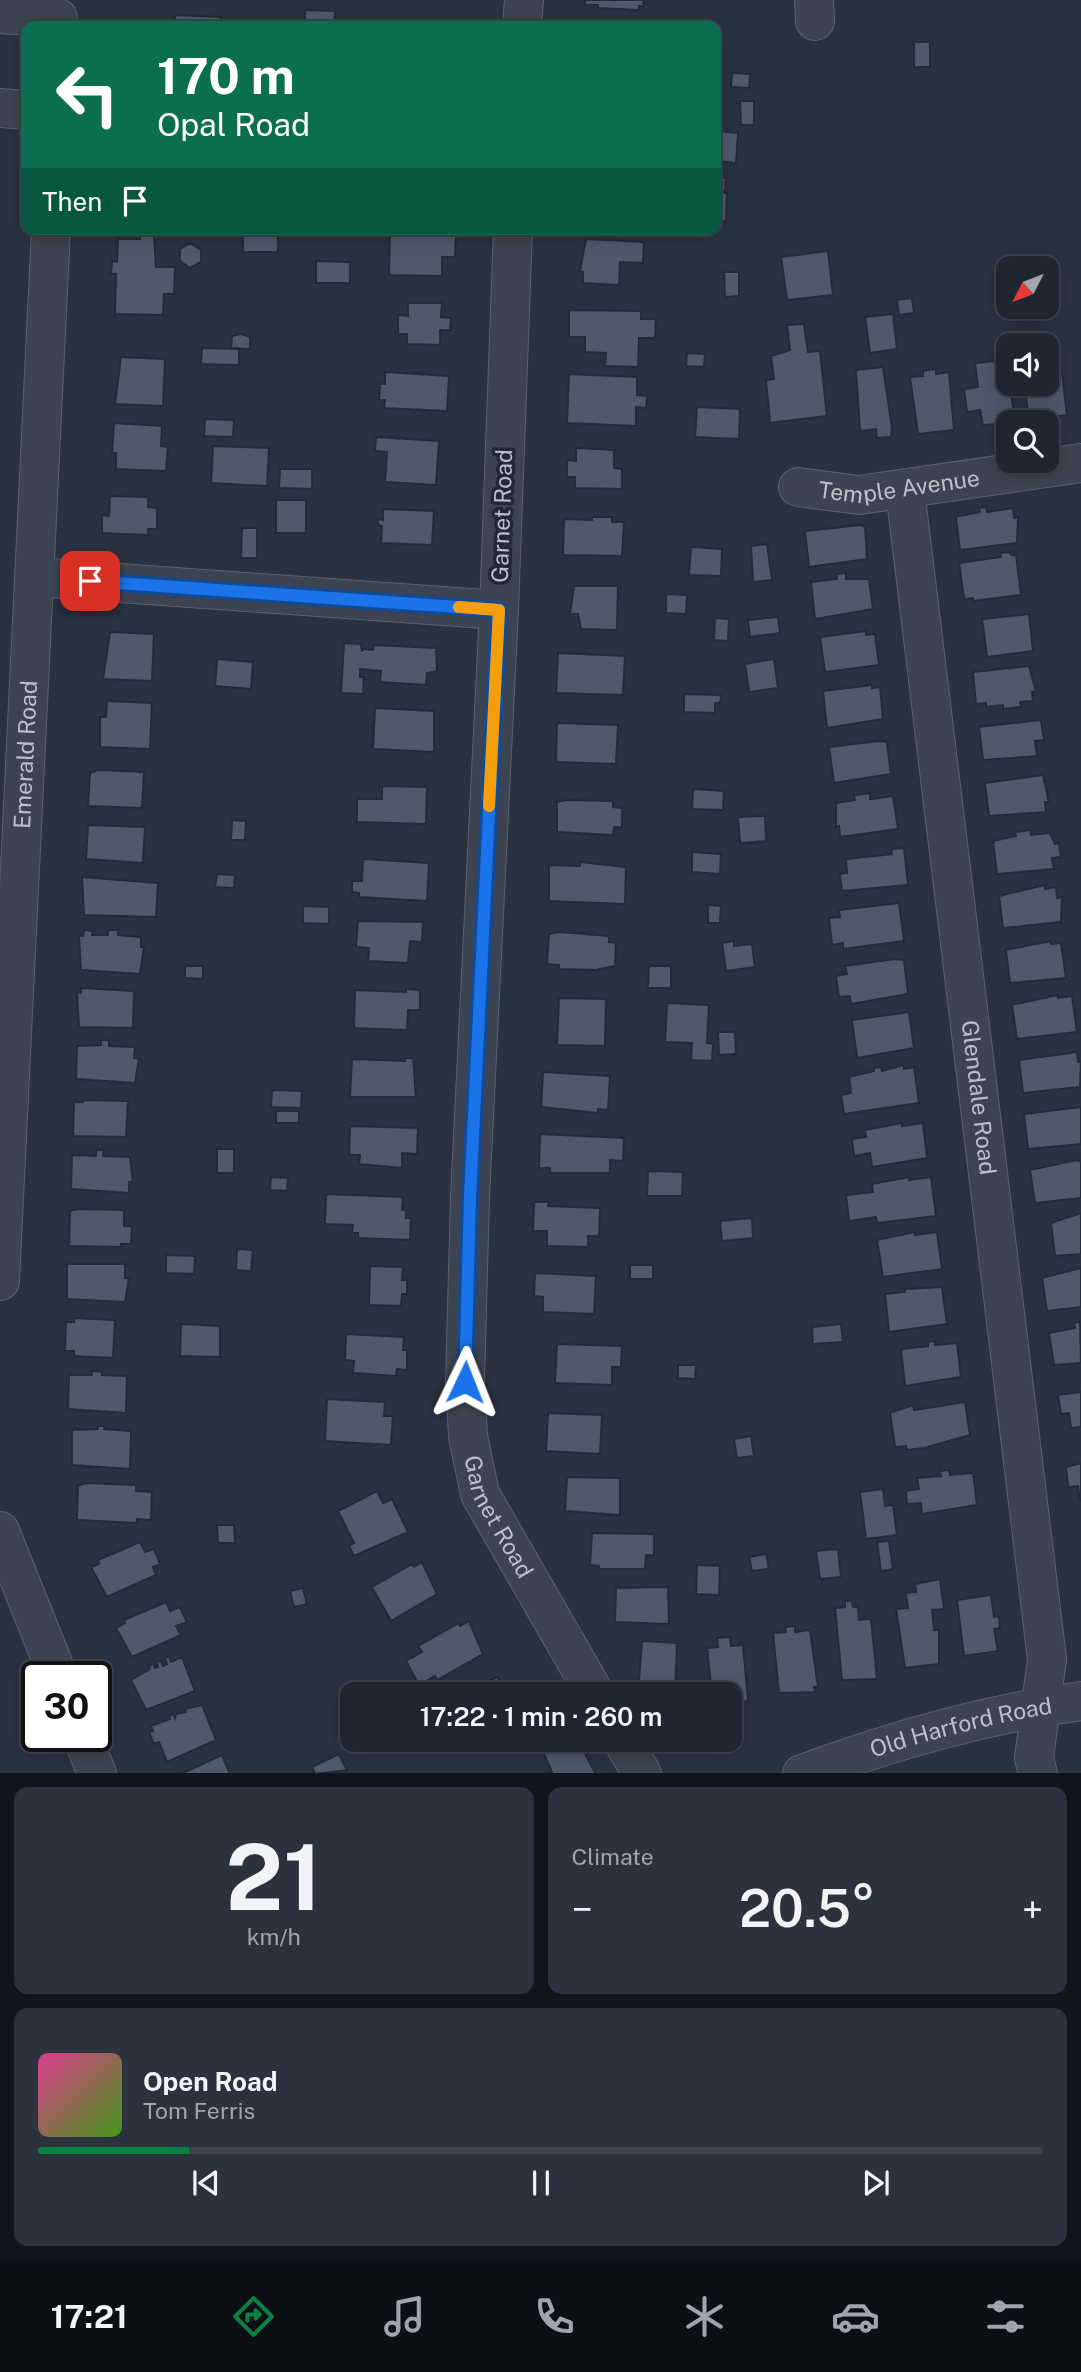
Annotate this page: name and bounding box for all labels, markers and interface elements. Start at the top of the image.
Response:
text: 170 m [157,47,295,105]
icon: left [42,49,133,140]
text: Opal Road [157,106,310,143]
icon: arrive [116,182,154,220]
text: Then [42,186,102,217]
north arrow [996,256,1059,318]
map controls [996,256,1059,473]
button: sound [996,333,1059,396]
button: search [996,410,1059,473]
street label: Garnet Road [486,449,517,583]
street label: Temple Avenue [817,464,981,508]
pin [60,551,120,611]
icon: arrive [71,562,109,600]
street label: Emerald Road [8,680,42,829]
street label: Glendale Road [957,1019,1002,1176]
position arrow [428,1345,502,1419]
street label: Garnet Road [459,1453,539,1582]
speed limit sign: 30 [21,1661,112,1752]
street label: Old Harford Road [866,1692,1054,1763]
text: 17:22 · 1 min · 260 m [420,1701,662,1732]
text: 21 [225,1824,322,1930]
text: Climate [572,1843,654,1870]
text: 20.5° [739,1878,875,1939]
text: − [572,1887,593,1932]
text: + [1022,1887,1043,1932]
text: km/h [247,1923,301,1950]
text: Open Road [143,2066,278,2097]
text: Tom Ferris [143,2097,255,2124]
icon: previous [187,2164,225,2202]
icon: pause [522,2164,560,2202]
icon: next [857,2164,895,2202]
icon: directions [229,2292,278,2341]
icon: music [380,2292,429,2341]
icon: phone [530,2292,579,2341]
icon: climate [680,2292,729,2341]
icon: car [831,2292,880,2341]
icon: filters [981,2292,1030,2341]
text: 17:21 [51,2298,128,2335]

